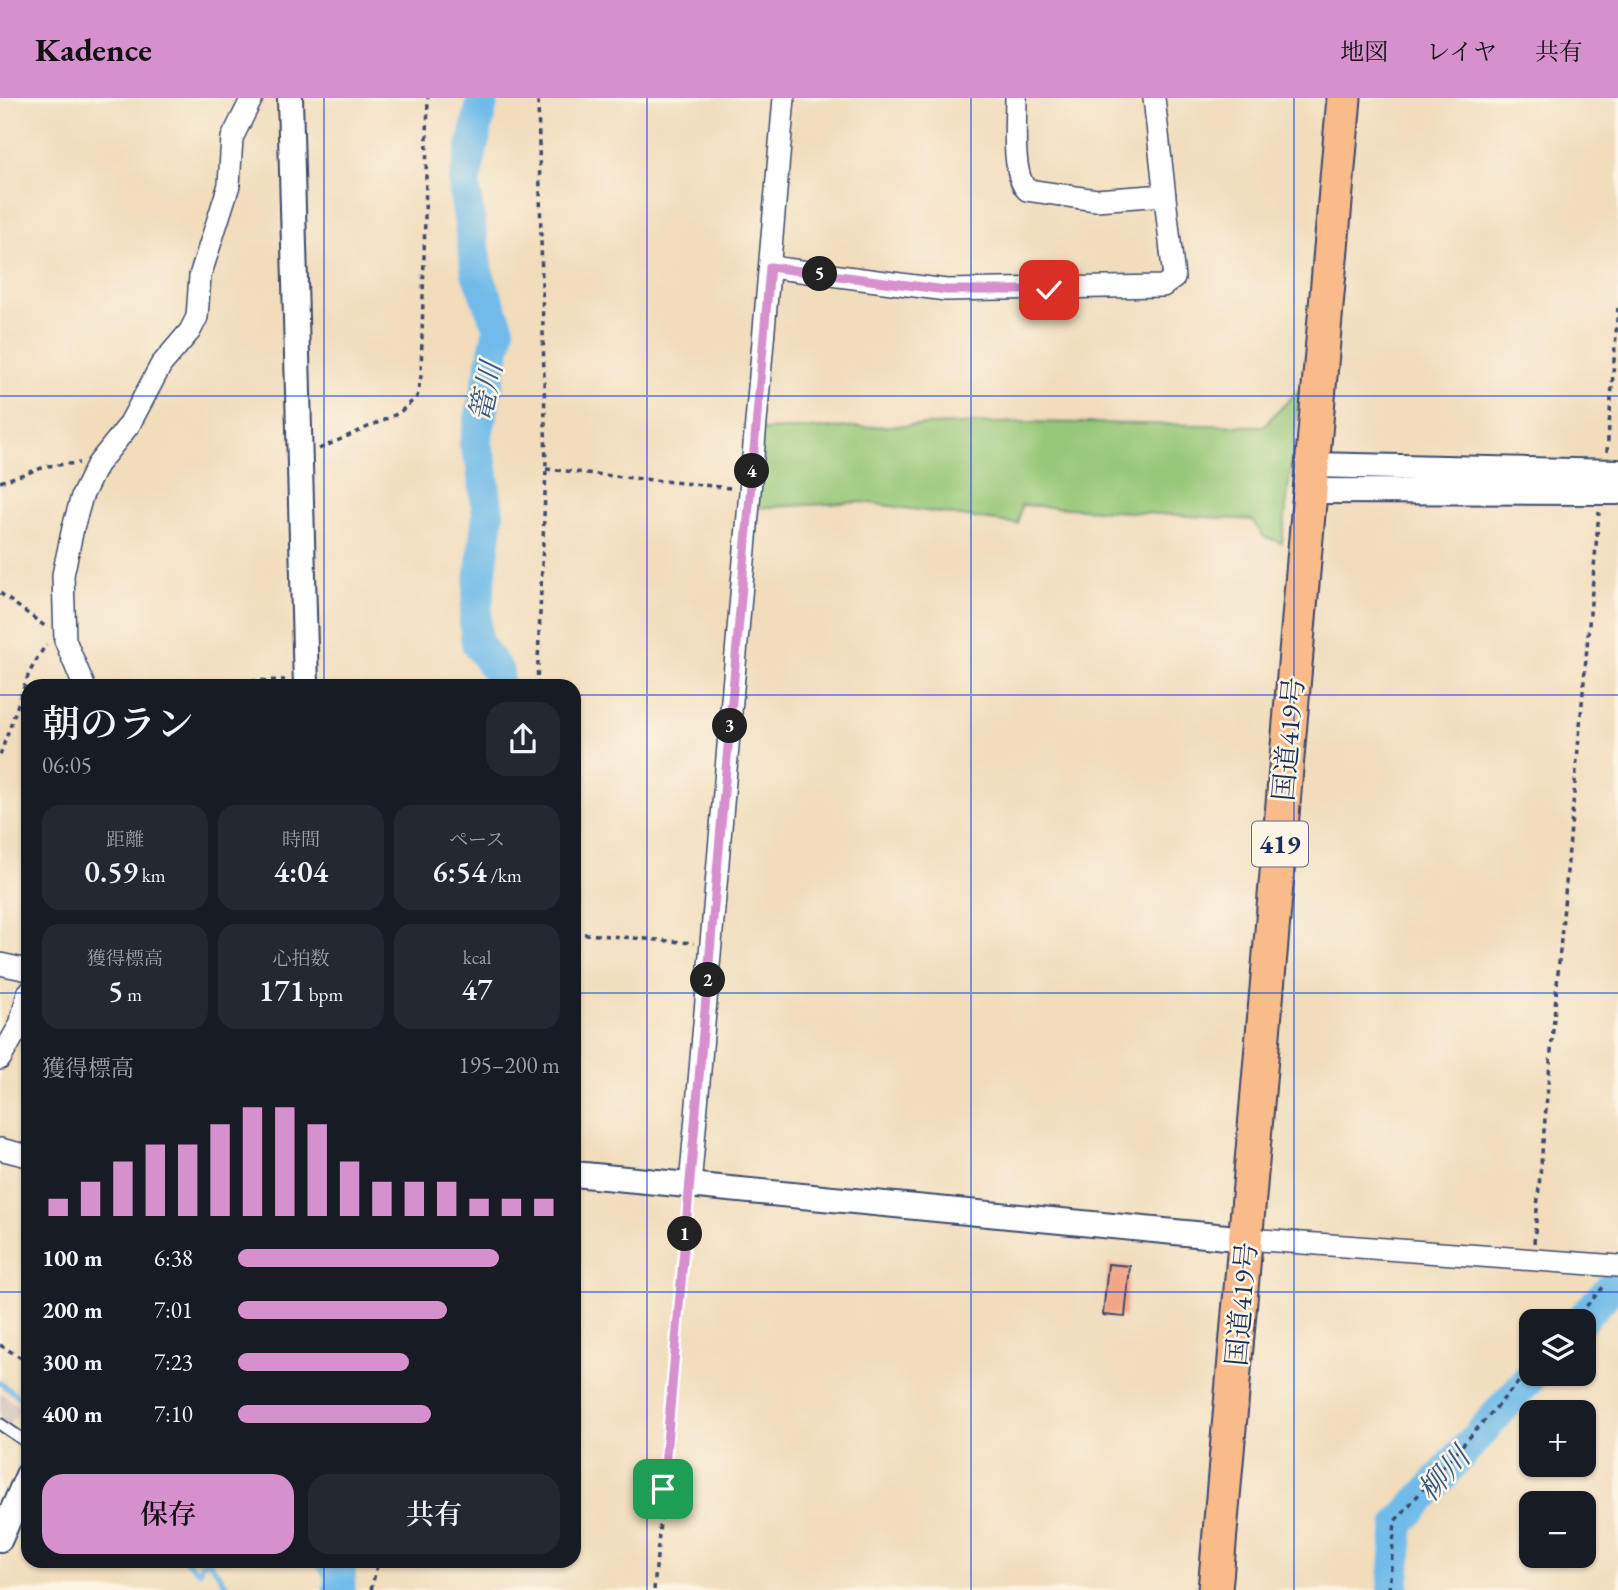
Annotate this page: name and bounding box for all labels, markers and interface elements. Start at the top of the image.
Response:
text: Kadence [35,28,152,71]
text: 地図 [1340,36,1388,67]
text: レイヤ [1426,36,1497,67]
text: 共有 [1535,36,1583,67]
pin: 5 [802,256,838,292]
pin [1019,260,1079,320]
text: 5 [814,261,825,286]
icon: check [1030,271,1068,309]
water label: 篭川 [460,356,511,425]
pin: 4 [734,454,770,488]
text: 4 [746,458,757,483]
street label: 国道419号 [1265,676,1311,802]
text: 朝のラン [42,699,194,748]
button: share [486,702,560,776]
pin: 3 [712,708,748,744]
text: 3 [724,713,735,738]
text: 06:05 [42,750,92,780]
road number: 419 [1252,822,1308,866]
text: 距離 [106,827,144,852]
text: 時間 [282,827,320,852]
text: ペース [449,827,505,852]
text: 0.59 [85,852,138,891]
text: 4:04 [274,852,328,891]
text: 6:54 [432,852,487,891]
text: km [138,863,165,888]
text: /km [487,863,522,888]
text: kcal [463,945,491,970]
text: 獲得標高 [87,946,163,971]
text: 心拍数 [272,946,330,971]
pin: 2 [690,962,726,998]
text: 2 [702,967,713,992]
text: 47 [462,970,492,1009]
text: 5 [108,971,123,1010]
text: 171 [259,971,305,1010]
text: m [123,982,142,1007]
text: bpm [305,982,343,1007]
text: 195–200 m [459,1050,560,1080]
text: 獲得標高 [42,1053,134,1083]
pin: 1 [668,1216,702,1252]
text: 1 [679,1221,690,1246]
street label: 国道419号 [1218,1241,1264,1367]
text: 100 m [42,1243,103,1273]
text: 6:38 [154,1243,193,1273]
text: 200 m [42,1295,103,1325]
text: 7:01 [154,1295,193,1325]
map controls [1519,1309,1596,1568]
button: layers [1519,1309,1596,1386]
text: 300 m [42,1347,103,1377]
text: 7:23 [154,1347,193,1377]
text: 400 m [42,1399,103,1429]
text: 7:10 [154,1399,193,1429]
button: + [1519,1400,1596,1477]
water label: 柳川 [1409,1436,1480,1509]
pin [633,1459,693,1519]
icon: arrive [644,1470,682,1508]
button: 保存 [42,1474,294,1554]
button: 共有 [308,1474,560,1554]
button: − [1519,1491,1596,1568]

